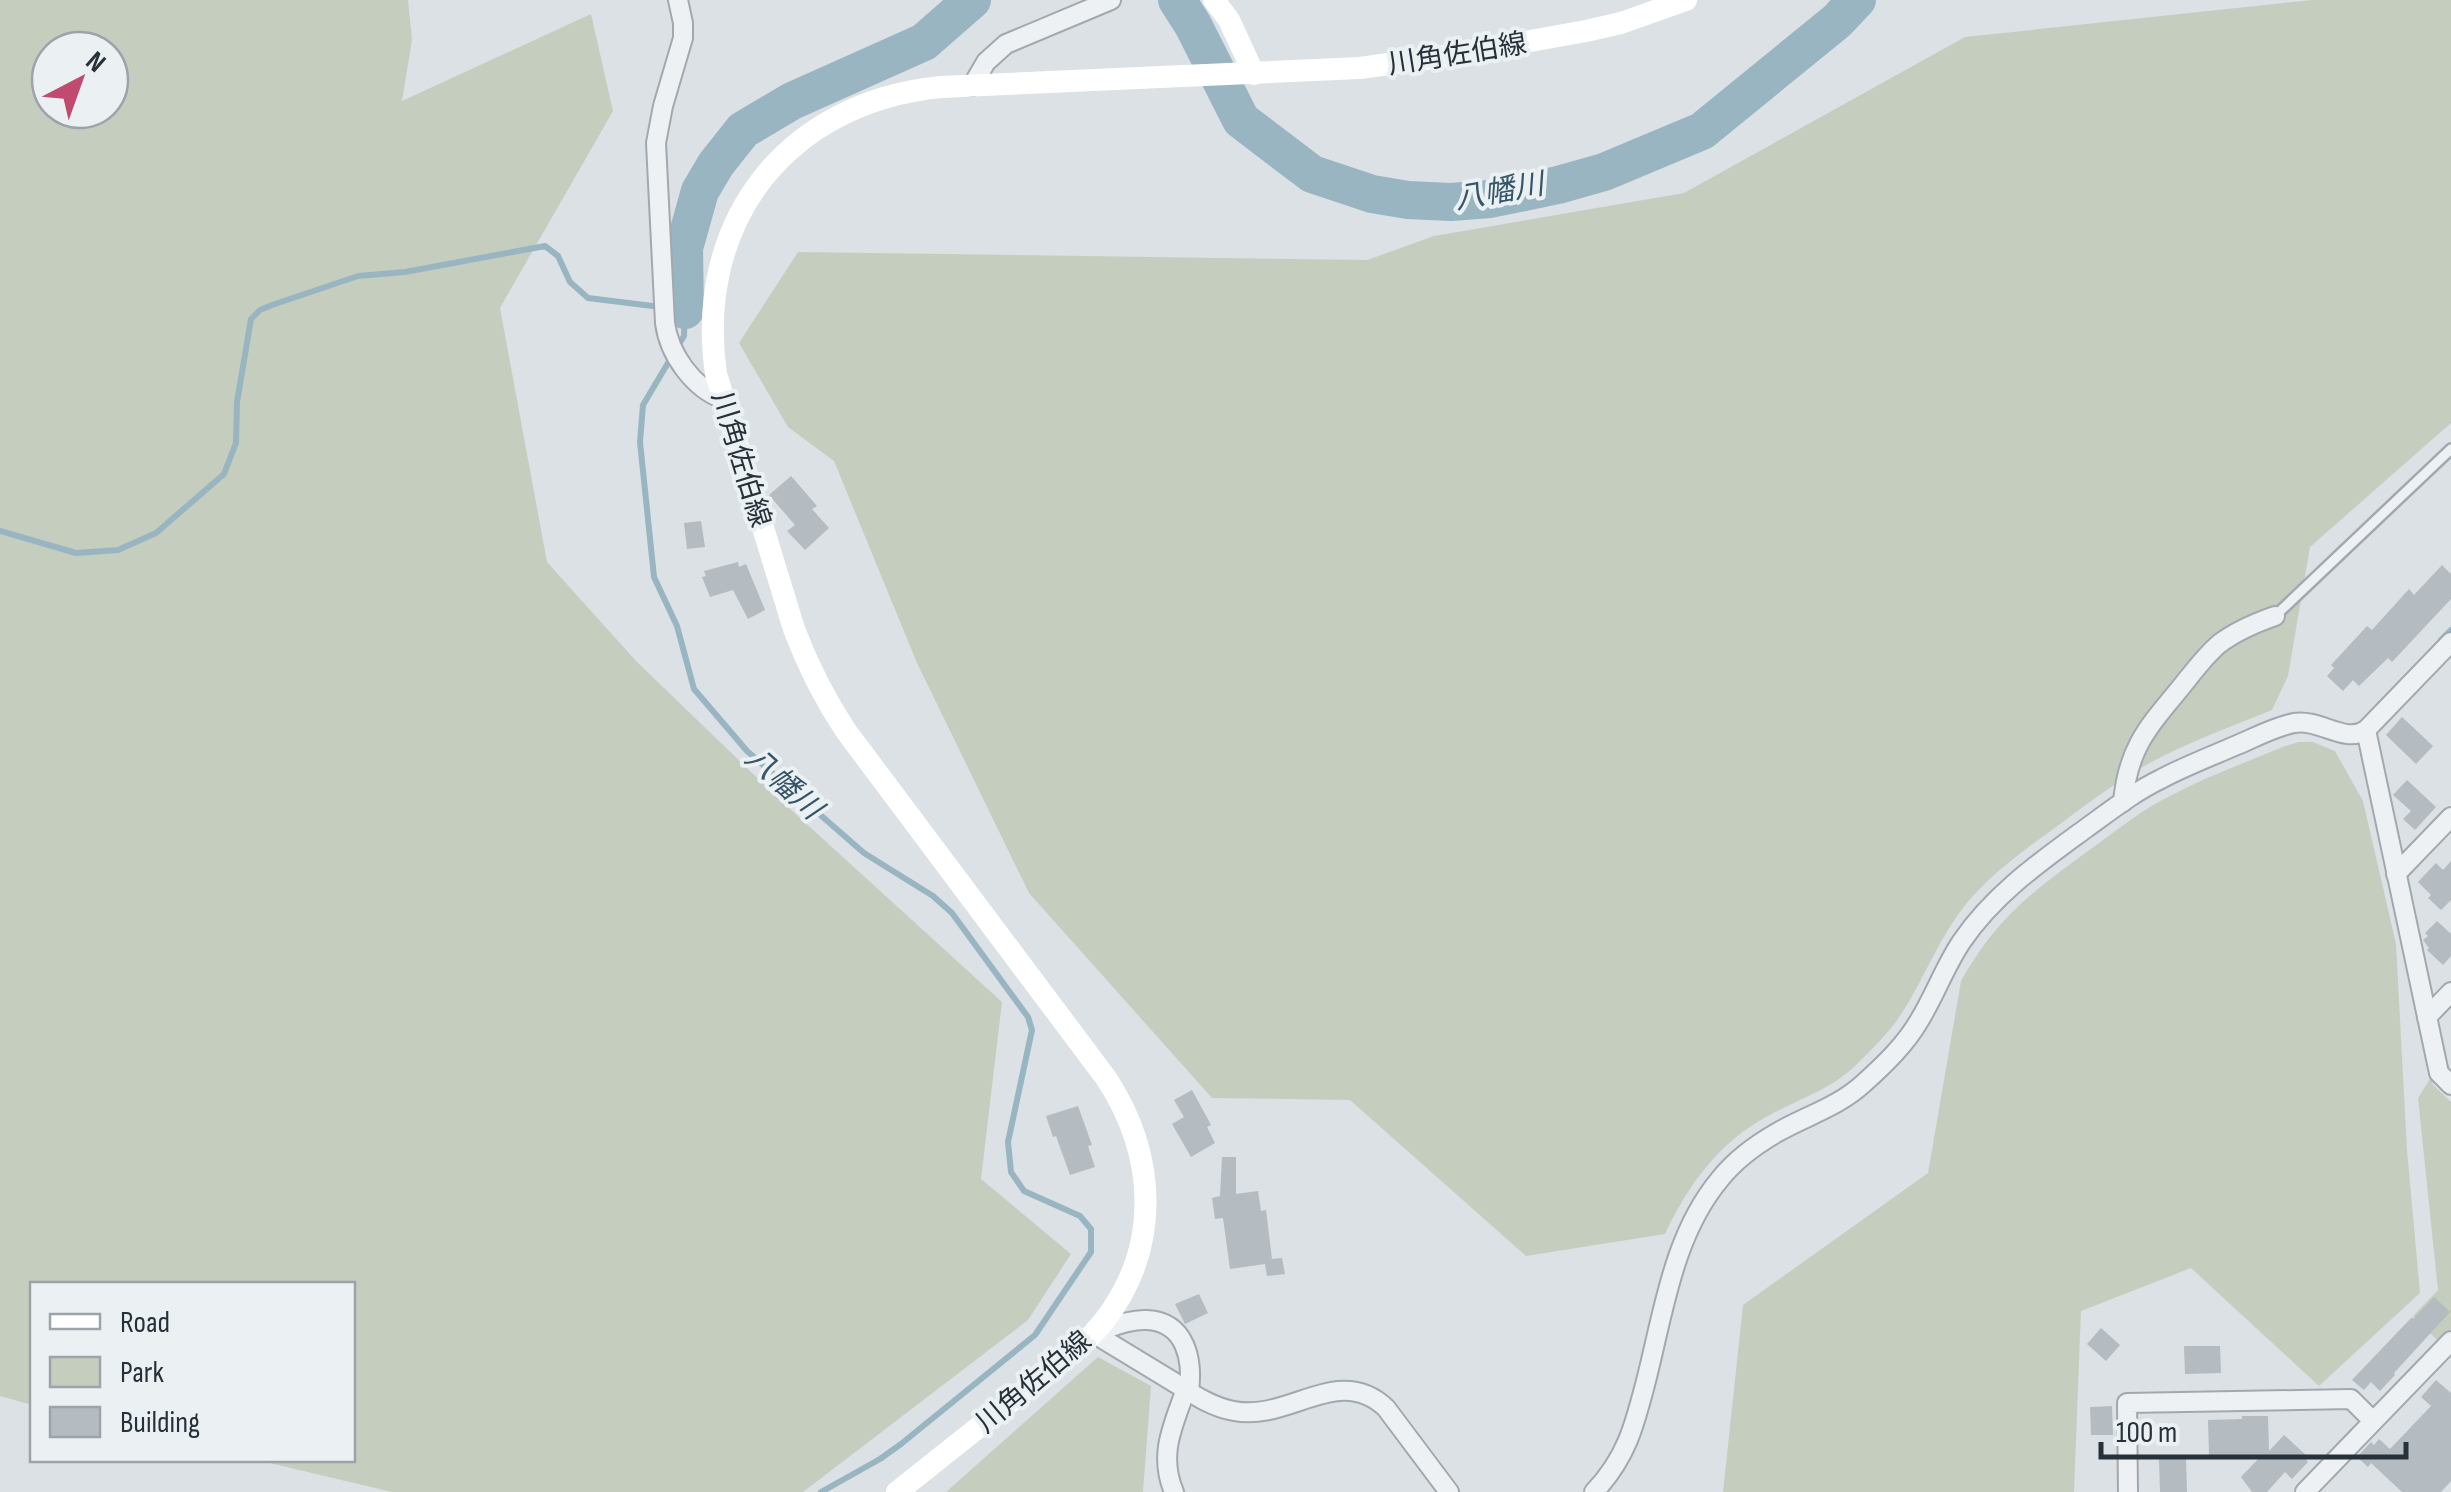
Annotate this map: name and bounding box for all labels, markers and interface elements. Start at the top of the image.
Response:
street label: 川角佐伯線 [1386,27,1529,82]
north arrow [30,30,130,130]
text: N [79,45,112,80]
water label: 八幡川 [1452,166,1550,218]
street label: 川角佐伯線 [704,388,777,531]
water label: 八幡川 [738,740,831,829]
legend [30,1282,355,1462]
text: Road [120,1305,170,1341]
street label: 川角佐伯線 [970,1325,1098,1440]
text: Park [120,1355,164,1391]
scale bar [2101,1397,2406,1459]
text: Building [120,1405,200,1441]
text: 100 m [2116,1415,2177,1451]

